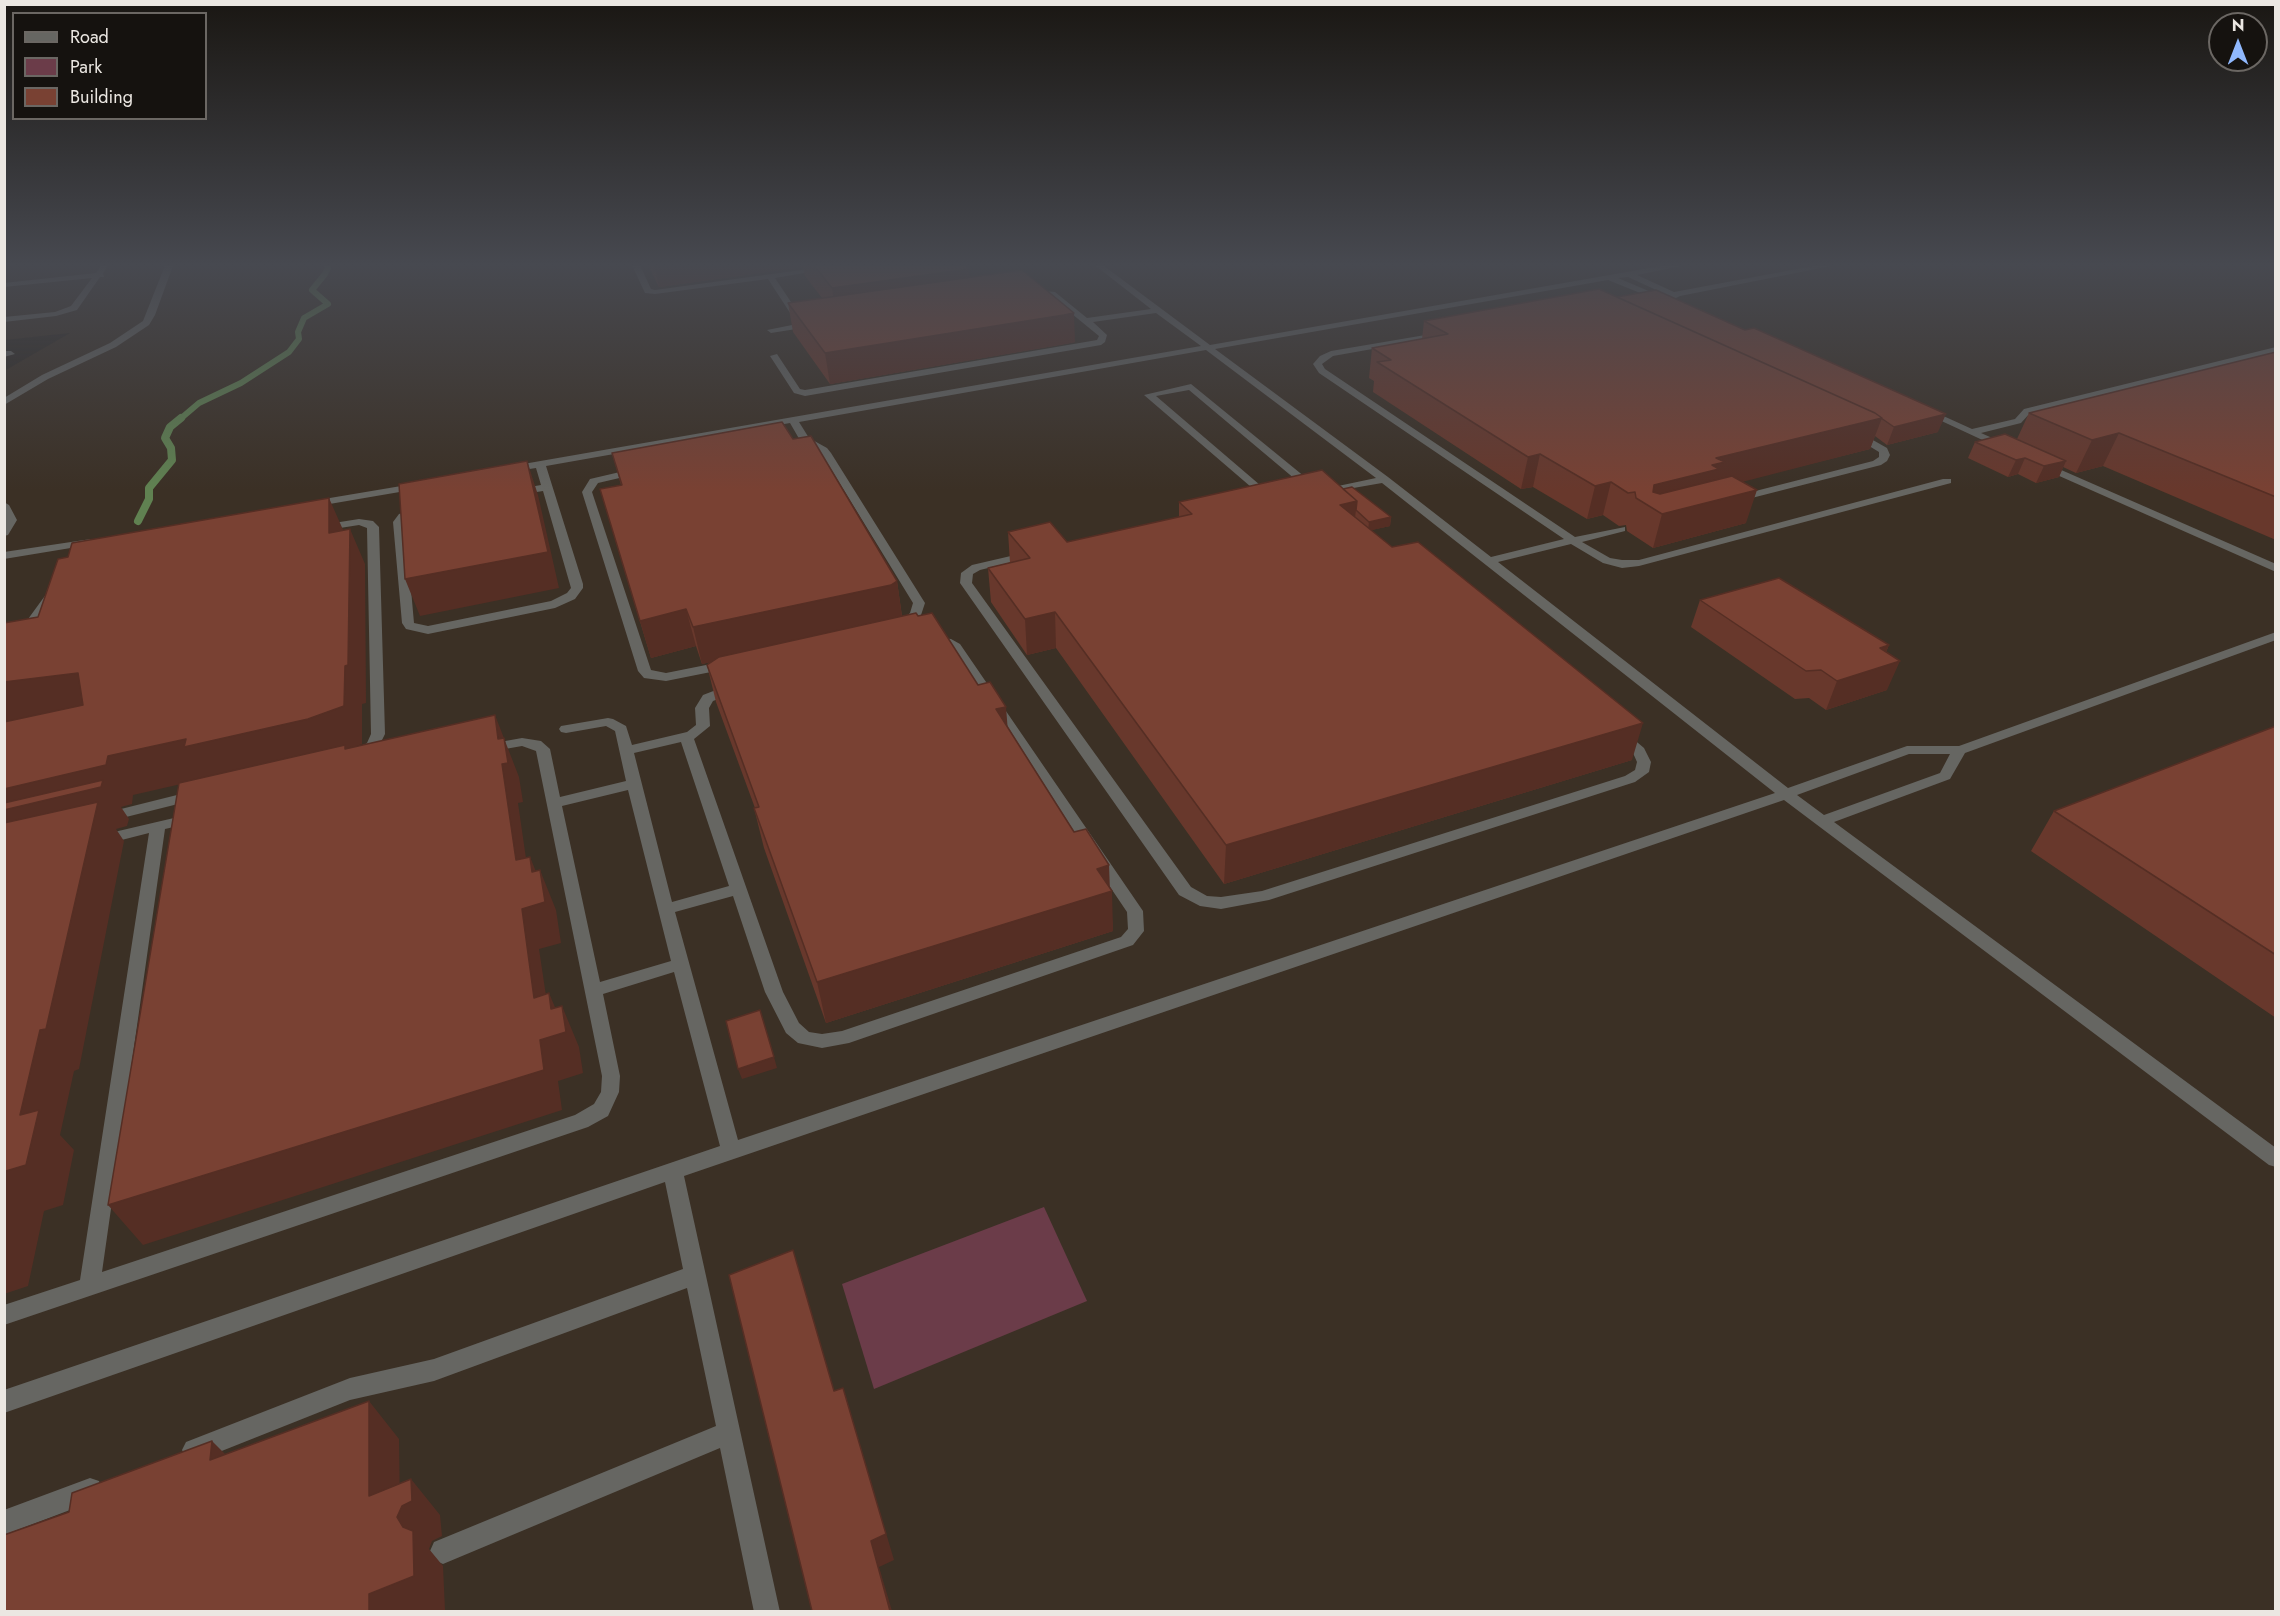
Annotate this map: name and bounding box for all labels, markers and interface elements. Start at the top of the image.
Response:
legend [12,12,207,120]
north arrow [2208,12,2268,72]
text: N [2232,14,2244,37]
text: Road [70,24,109,50]
text: Park [70,54,102,80]
text: Building [70,84,133,110]

